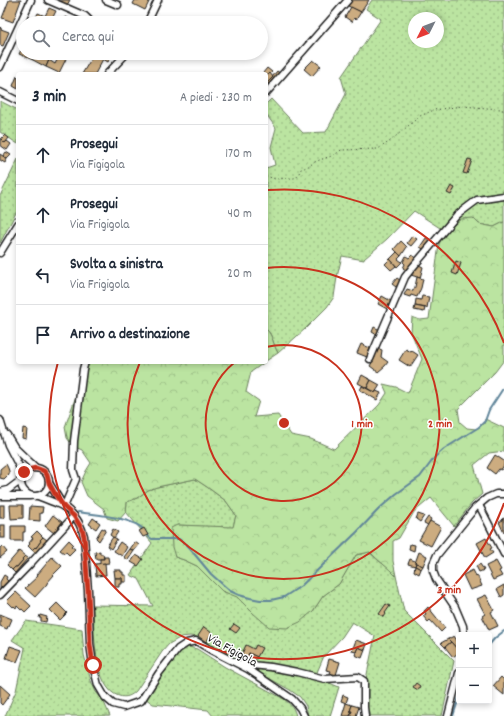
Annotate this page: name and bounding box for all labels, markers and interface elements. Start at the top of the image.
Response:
north arrow [408,12,444,48]
search box [16,16,268,60]
icon: search [30,27,52,49]
text: Cerca qui [62,27,114,49]
text: 3 min [32,86,66,110]
text: A piedi · 230 m [180,89,252,108]
text: Prosegui [70,134,118,156]
icon: ahead [32,144,54,166]
text: 170 m [225,145,252,164]
text: Via Figigola [70,156,125,175]
text: Prosegui [70,194,118,216]
icon: ahead [32,204,54,226]
text: 40 m [228,205,252,224]
text: Via Frigigola [70,216,129,235]
text: Svolta a sinistra [70,254,163,276]
icon: left [32,264,54,286]
text: 20 m [227,265,252,284]
text: Via Frigigola [70,276,129,295]
icon: arrive [32,324,54,346]
text: Arrivo a destinazione [70,324,190,346]
centre of rings [277,416,291,430]
text: 1 min [351,416,373,433]
text: 2 min [428,416,452,433]
route end [15,463,33,481]
text: 3 min [437,582,461,599]
street label: Via Figigola [203,630,261,673]
map controls [456,632,492,704]
button: + [456,632,492,668]
route start [84,656,102,674]
button: − [456,668,492,704]

